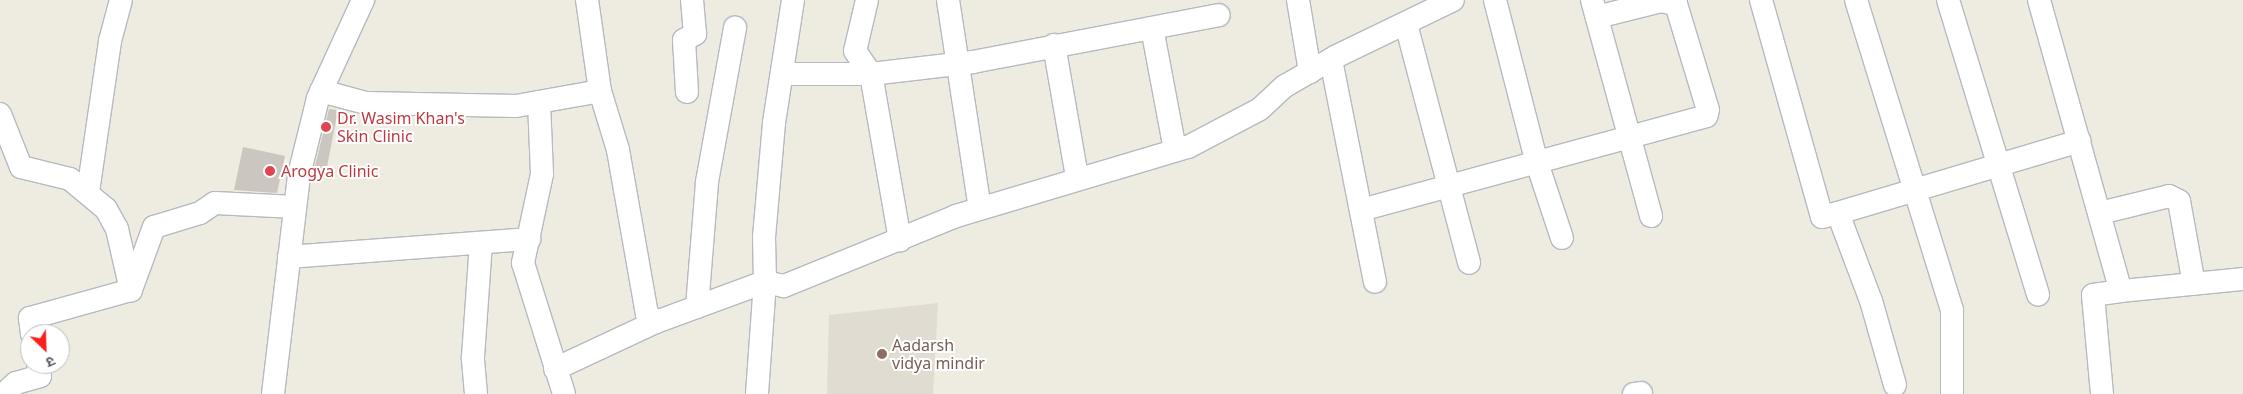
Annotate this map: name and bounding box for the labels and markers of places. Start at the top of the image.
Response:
place label: Dr. Wasim Khan's Skin Clinic [337,108,465,146]
marker: Dr. Wasim Khan's Skin Clinic [319,120,333,134]
place label: Arogya Clinic [281,161,378,181]
marker: Arogya Clinic [263,164,277,178]
place label: Aadarsh vidya mindir [892,335,985,373]
marker: Aadarsh vidya mindir [876,348,888,360]

